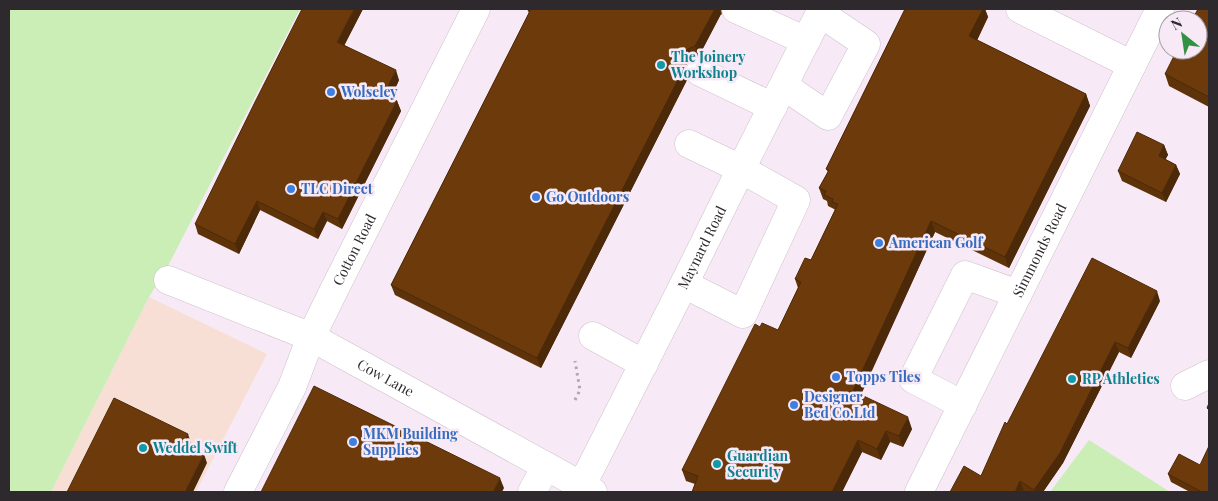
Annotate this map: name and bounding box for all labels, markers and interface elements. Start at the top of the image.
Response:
north arrow [1158,10,1208,60]
text: N [1167,13,1185,34]
place label: The Joinery Workshop [670,47,746,82]
marker: The Joinery Workshop [655,59,667,71]
place label: Wolseley [340,82,398,101]
marker: Wolseley [325,86,337,98]
place label: TLC Direct [301,179,373,198]
marker: TLC Direct [285,183,297,195]
place label: Go Outdoors [546,187,629,206]
marker: Go Outdoors [530,191,542,203]
street label: Simmonds Road [1008,200,1070,300]
street label: Maynard Road [673,202,730,292]
street label: Cotton Road [328,210,380,289]
place label: American Golf [888,233,983,252]
marker: American Golf [873,237,885,249]
street label: Cow Lane [354,354,417,401]
place label: Topps Tiles [846,367,920,386]
place label: RP Athletics [1082,369,1160,388]
marker: Topps Tiles [830,371,842,383]
marker: RP Athletics [1066,373,1078,385]
place label: Designer Bed Co.Ltd [804,387,876,422]
marker: Designer Bed Co.Ltd [788,399,800,411]
place label: MKM Building Supplies [363,424,458,459]
marker: MKM Building Supplies [347,436,359,448]
place label: Weddel Swift [152,438,238,457]
marker: Weddel Swift [137,442,149,454]
place label: Guardian Security [727,446,788,481]
marker: Guardian Security [711,458,723,470]

